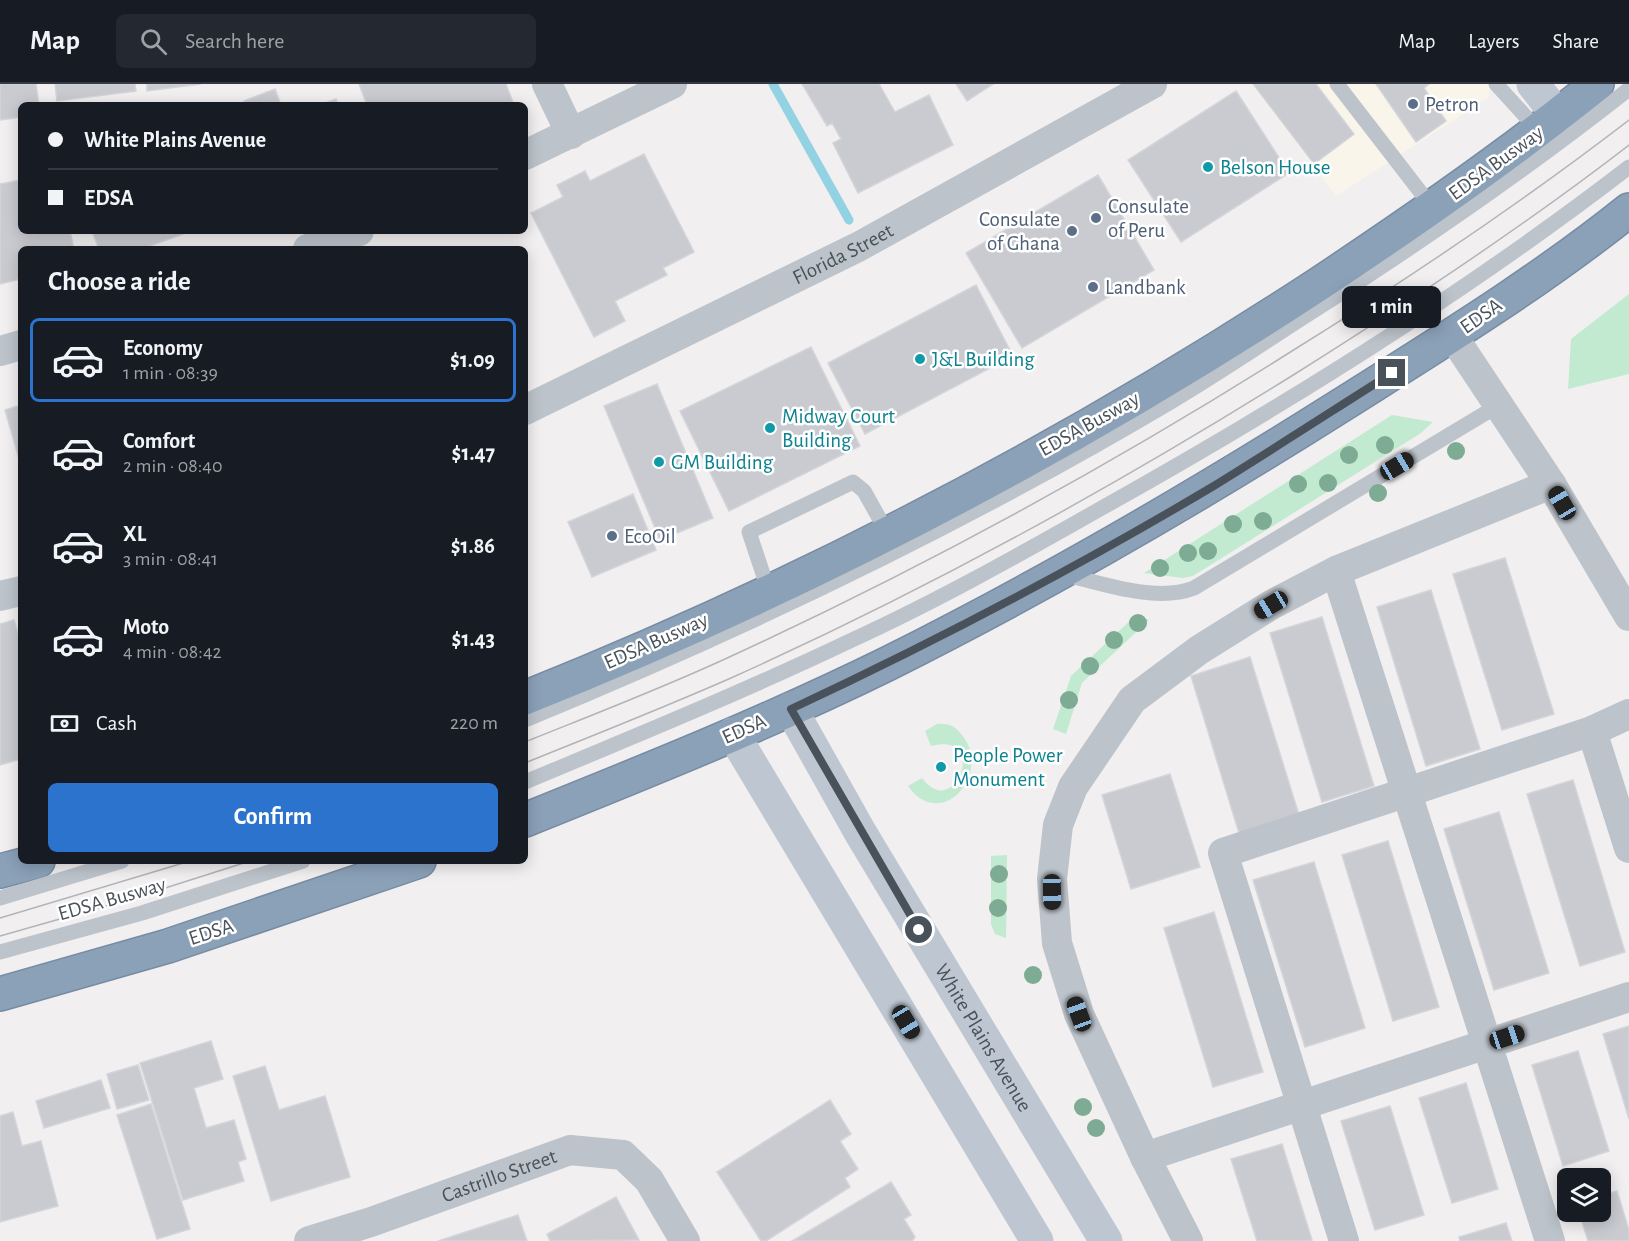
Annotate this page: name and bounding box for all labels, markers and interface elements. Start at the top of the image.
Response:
search box [116,14,536,68]
icon: search [137,25,170,58]
text: Map [30,27,80,55]
text: Search here [185,30,284,52]
text: Map [1399,31,1435,52]
text: Layers [1468,31,1519,52]
text: Share [1552,31,1599,52]
place label: Petron [1425,94,1479,115]
marker: Petron [1406,97,1420,111]
street label: EDSA Busway [1445,122,1547,204]
text: White Plains Avenue [84,129,266,151]
place label: Belson House [1220,157,1331,178]
marker: Belson House [1201,160,1215,174]
text: EDSA [84,187,134,209]
place label: Consulate of Peru [1108,196,1189,241]
place label: Consulate of Ghana [979,209,1060,254]
marker: Consulate of Peru [1089,211,1103,225]
street label: Florida Street [789,219,897,288]
marker: Consulate of Ghana [1065,224,1079,238]
text: Choose a ride [48,268,191,295]
place label: Landbank [1105,277,1186,298]
marker: Landbank [1086,280,1100,294]
callout: 1 min [1342,286,1442,328]
street label: EDSA [1456,294,1506,338]
text: 1 min [1370,297,1413,317]
icon: car [51,333,105,387]
text: Economy [123,337,203,359]
text: $1.09 [450,349,495,371]
place label: J&L Building [932,349,1035,370]
marker: J&L Building [913,352,927,366]
route end [1378,359,1405,386]
text: 1 min · 08:39 [123,363,218,383]
street label: EDSA Busway [1035,388,1143,460]
place label: Midway Court Building [782,406,895,451]
marker: Midway Court Building [763,421,777,435]
icon: car [51,426,105,480]
text: Comfort [123,430,195,452]
text: $1.47 [452,442,495,464]
car [1377,449,1417,483]
place label: GM Building [671,452,774,473]
marker: GM Building [652,455,666,469]
text: 2 min · 08:40 [123,456,223,476]
car [1545,483,1579,523]
icon: car [51,519,105,573]
text: XL [123,523,146,545]
place label: EcoOil [624,526,676,547]
marker: EcoOil [605,529,619,543]
text: $1.86 [451,535,495,557]
text: 3 min · 08:41 [123,549,218,569]
car [1251,588,1291,622]
street label: EDSA Busway [601,609,711,673]
icon: car [51,612,105,666]
text: Moto [123,616,169,638]
text: $1.43 [452,628,495,650]
text: 4 min · 08:42 [123,642,222,662]
icon: cash [48,707,81,740]
street label: EDSA [719,710,769,748]
text: Cash [96,712,137,734]
text: 220 m [450,713,498,733]
place label: People Power Monument [953,745,1063,790]
marker: People Power Monument [934,760,948,774]
button: Confirm [48,783,498,852]
street label: EDSA Busway [56,874,168,924]
car [1043,874,1061,910]
street label: EDSA [186,915,236,949]
route start [905,916,932,943]
street label: White Plains Avenue [931,960,1036,1115]
car [1064,994,1094,1034]
car [889,1002,923,1042]
car [1487,1023,1527,1051]
street label: Castrillo Street [439,1145,560,1206]
map controls [1557,1168,1611,1222]
button: layers [1557,1168,1611,1222]

